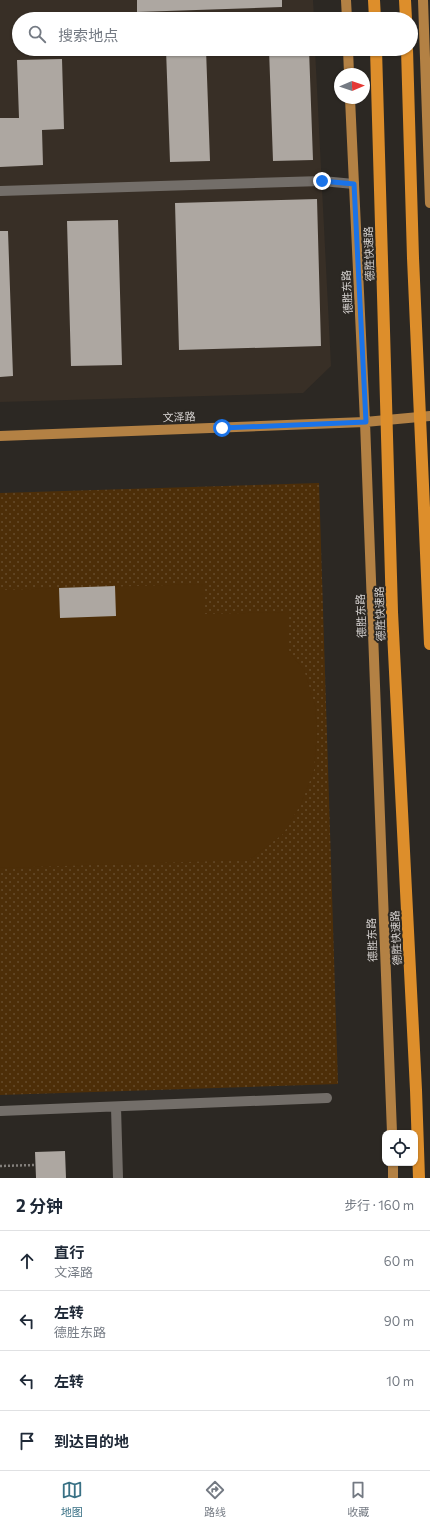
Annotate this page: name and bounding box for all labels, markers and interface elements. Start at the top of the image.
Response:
search box [12,12,418,56]
icon: search [26,23,48,45]
text: 搜索地点 [58,26,118,44]
north arrow [334,68,370,104]
route end [313,172,331,190]
street label: 德胜快速路 [361,226,376,282]
street label: 德胜东路 [339,270,354,314]
street label: 文泽路 [162,409,196,424]
route start [213,419,231,437]
street label: 德胜快速路 [372,586,387,642]
street label: 德胜东路 [353,594,368,638]
street label: 德胜快速路 [388,910,403,966]
street label: 德胜东路 [364,918,379,962]
map controls [382,1130,418,1166]
button: locate [382,1130,418,1166]
text: 2 分钟 [16,1195,63,1216]
text: 步行 · 160 m [344,1197,414,1213]
text: 直行 [54,1243,84,1261]
icon: ahead [16,1250,38,1272]
text: 60 m [384,1253,414,1269]
text: 文泽路 [54,1264,93,1280]
text: 左转 [54,1303,84,1321]
icon: left [16,1310,38,1332]
text: 90 m [384,1313,414,1329]
text: 德胜东路 [54,1324,106,1340]
icon: left [16,1370,38,1392]
text: 左转 [54,1372,84,1390]
text: 10 m [386,1373,414,1389]
icon: arrive [16,1430,38,1452]
text: 到达目的地 [54,1432,129,1450]
tab: 地图 [61,1479,83,1519]
tab: 路线 [204,1479,226,1519]
tab: 收藏 [347,1479,369,1519]

